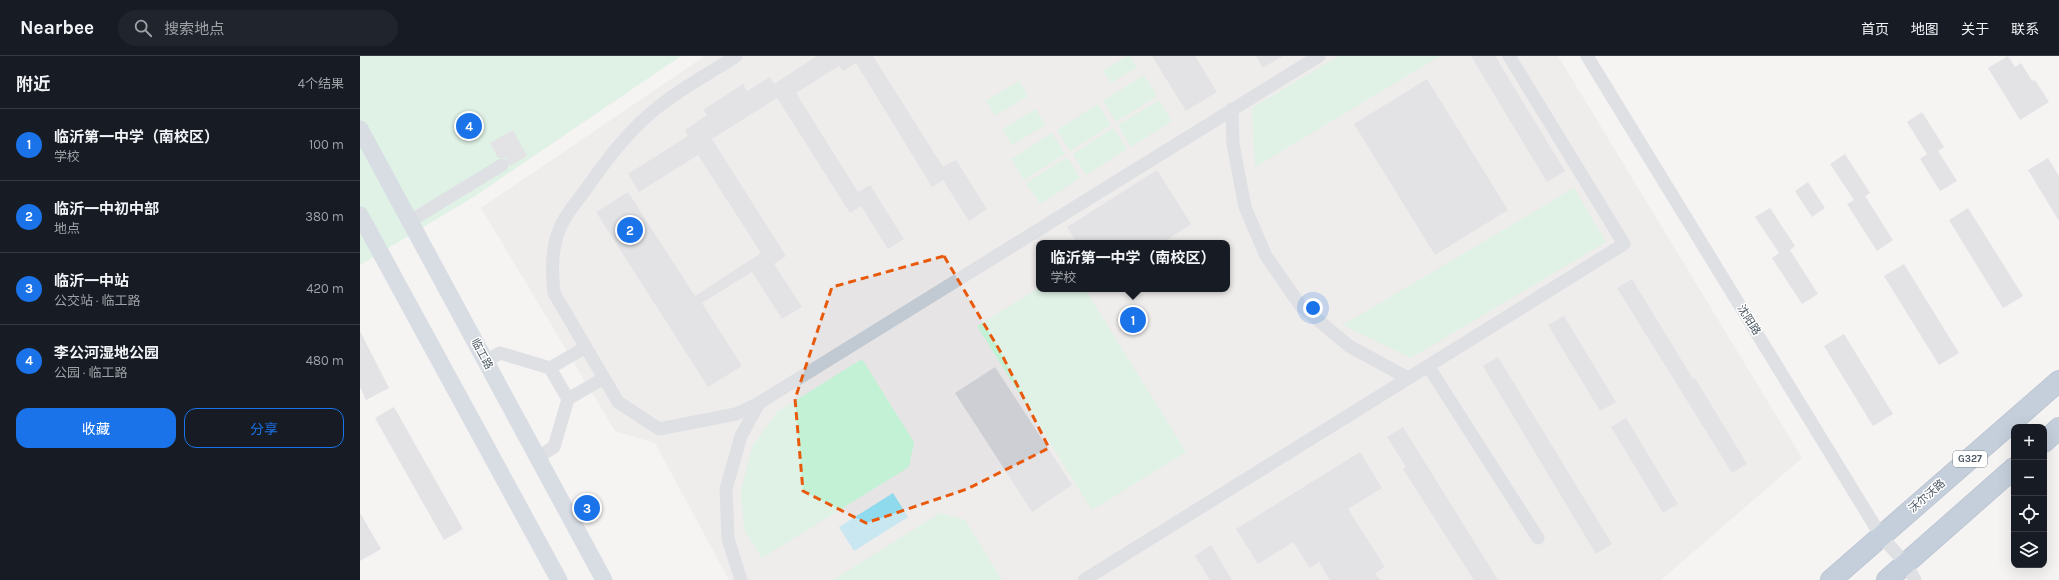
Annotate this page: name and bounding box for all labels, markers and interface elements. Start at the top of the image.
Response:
search box [118,10,398,46]
text: Nearbee [20,17,94,39]
icon: search [132,17,154,39]
text: 搜索地点 [164,20,224,38]
text: 首页 [1861,21,1889,38]
text: 地图 [1911,21,1939,38]
text: 关于 [1961,21,1989,38]
text: 联系 [2011,21,2039,38]
text: 附近 [16,74,50,94]
text: 4个结果 [298,76,344,91]
pin: 4 [456,111,482,141]
text: 临沂第一中学（南校区） [54,128,219,146]
text: 1 [27,137,31,152]
text: 100 m [309,137,344,152]
text: 学校 [54,149,80,164]
text: 临沂一中初中部 [54,200,159,218]
text: 2 [25,209,33,224]
text: 380 m [305,209,344,224]
pin: 2 [617,215,643,245]
text: 地点 [54,221,80,236]
popup [1036,240,1230,292]
text: 临沂第一中学（南校区） [1050,249,1216,267]
text: 学校 [1050,270,1077,285]
text: 临沂一中站 [54,272,129,290]
text: 3 [25,281,33,296]
text: 420 m [306,281,344,296]
text: 公交站 · 临工路 [54,293,141,308]
your location [1303,298,1323,318]
street label: 沈阳路 [1735,303,1763,337]
pin: 1 [1120,305,1146,335]
street label: 临工路 [469,336,495,372]
text: 李公河湿地公园 [54,344,159,362]
text: 4 [25,353,33,368]
text: 480 m [306,353,344,368]
text: 公园 · 临工路 [54,365,128,380]
button: 收藏 [16,408,176,448]
button: 分享 [184,408,344,448]
map controls [2011,424,2047,568]
button: + [2011,424,2047,460]
road number: G327 [1953,451,1987,467]
button: − [2011,460,2047,496]
street label: 沃尔沃路 [1906,477,1948,515]
pin: 3 [574,493,600,523]
button: locate [2011,496,2047,532]
button: layers [2011,532,2047,568]

